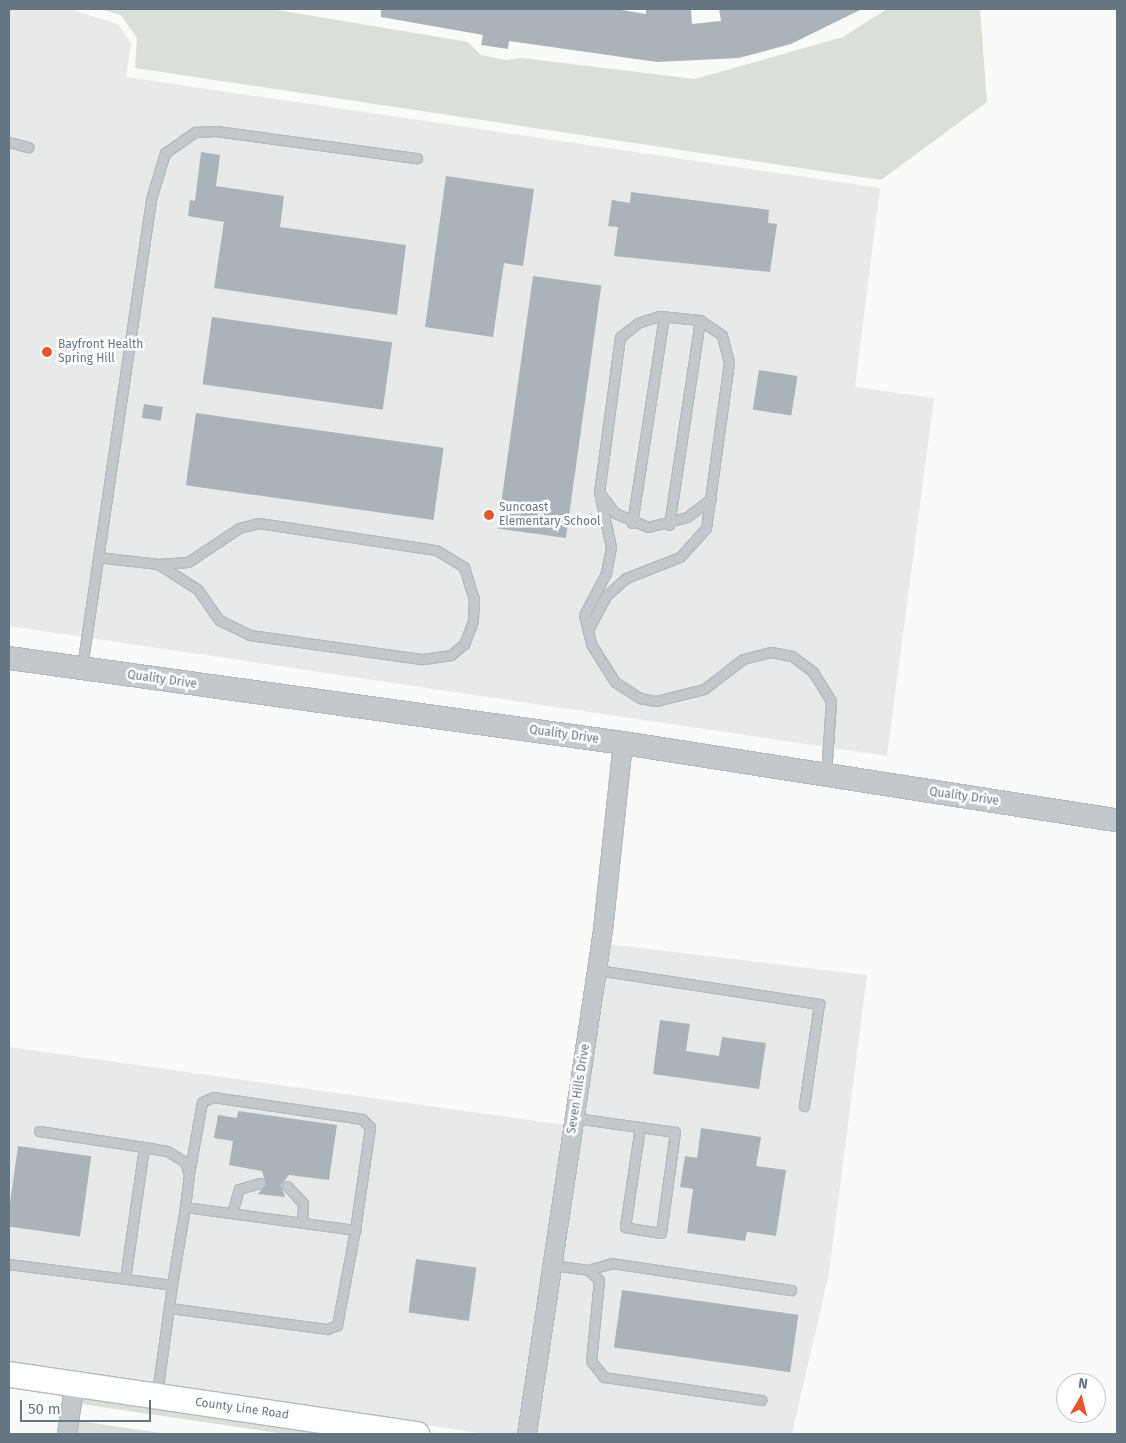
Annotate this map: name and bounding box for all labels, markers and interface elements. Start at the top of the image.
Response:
place label: Bayfront Health Spring Hill [58,338,143,366]
marker: Bayfront Health Spring Hill [40,345,54,359]
place label: Suncoast Elementary School [499,501,601,529]
marker: Suncoast Elementary School [483,509,495,521]
street label: Quality Drive [126,668,198,692]
street label: Quality Drive [528,723,600,747]
street label: Quality Drive [928,785,1000,809]
street label: Seven Hills Drive [565,1043,593,1135]
north arrow [1056,1373,1106,1423]
text: N [1077,1375,1089,1393]
scale bar [22,1390,154,1422]
street label: County Line Road [194,1395,290,1423]
text: 50 m [28,1400,61,1418]

